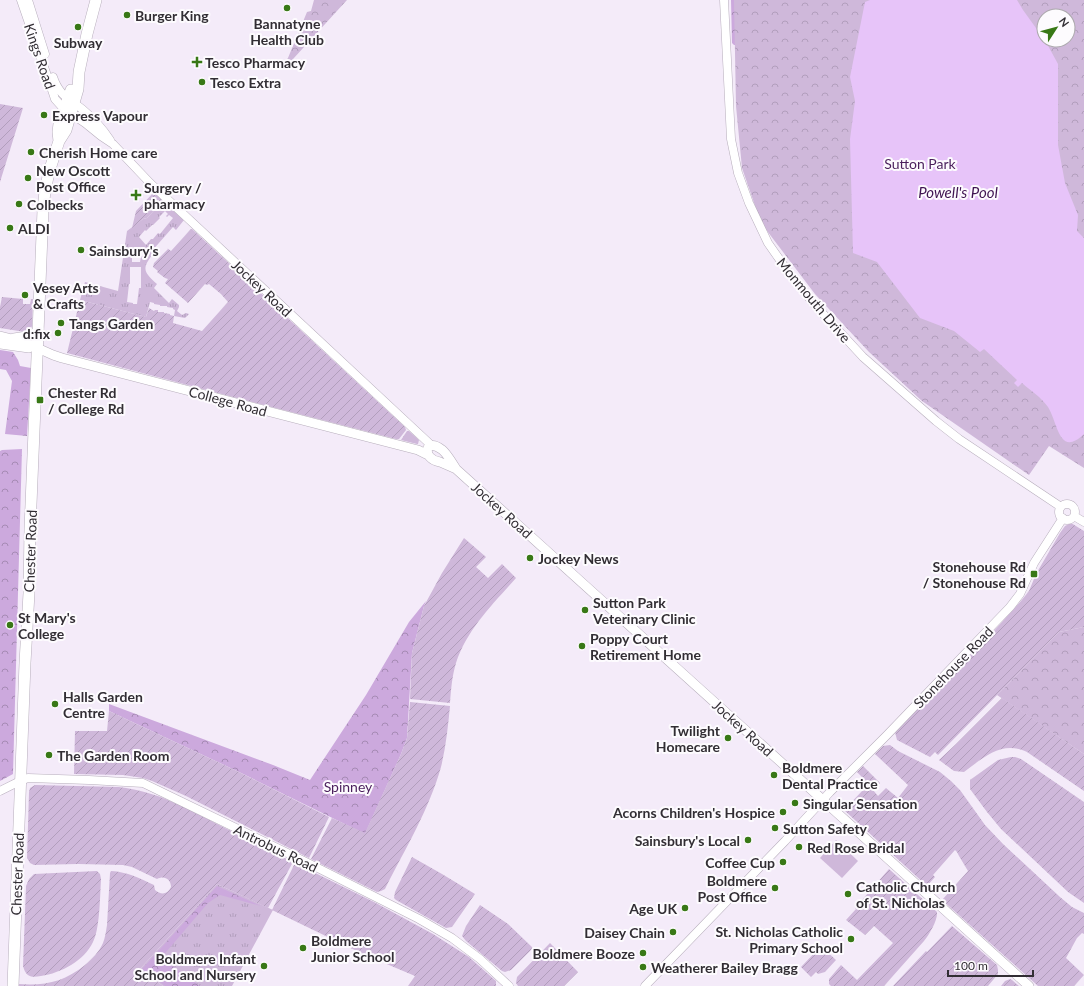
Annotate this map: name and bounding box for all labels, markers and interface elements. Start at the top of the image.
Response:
marker: Bannatyne Health Club [282,3,292,13]
place label: Burger King [135,7,209,24]
north arrow [1036,8,1076,48]
marker: Burger King [122,10,132,20]
place label: Bannatyne Health Club [250,15,324,48]
text: N [1057,15,1072,29]
street label: Kings Road [21,21,59,91]
marker: Subway [73,22,83,32]
place label: Subway [54,34,103,51]
place label: Tesco Pharmacy [205,54,306,71]
marker: Tesco Pharmacy [192,57,202,67]
place label: Tesco Extra [210,74,281,91]
marker: Tesco Extra [197,77,207,87]
place label: Express Vapour [52,107,149,124]
marker: Express Vapour [39,110,49,120]
place label: Cherish Home care [39,144,158,161]
marker: Cherish Home care [26,147,36,157]
park label: Sutton Park [884,155,957,172]
place label: New Oscott Post Office [36,162,110,195]
marker: New Oscott Post Office [23,173,33,183]
place label: Surgery / pharmacy [144,179,206,212]
water label: Powell's Pool [918,183,998,201]
marker: Surgery / pharmacy [131,190,141,200]
place label: Colbecks [27,196,83,213]
marker: Colbecks [14,199,24,209]
place label: ALDI [17,220,50,237]
marker: ALDI [5,223,15,233]
place label: Sainsbury's [89,242,159,259]
marker: Sainsbury's [76,245,86,255]
street label: Monmouth Drive [774,254,854,346]
street label: Jockey Road [229,256,295,320]
place label: Vesey Arts & Crafts [32,279,99,312]
marker: Vesey Arts & Crafts [20,290,30,300]
place label: Tangs Garden [69,315,154,332]
marker: Tangs Garden [56,318,66,328]
place label: d:fix [23,325,51,342]
marker: d:fix [53,328,63,338]
street label: College Road [187,382,269,420]
place label: Chester Rd / College Rd [48,384,124,417]
marker: Chester Rd / College Rd [35,395,45,405]
street label: Jockey Road [468,478,536,542]
street label: Chester Road [20,510,40,592]
place label: Jockey News [538,550,619,567]
marker: Jockey News [525,553,535,563]
place label: Stonehouse Rd / Stonehouse Rd [923,558,1026,591]
marker: Stonehouse Rd / Stonehouse Rd [1029,569,1039,579]
place label: Sutton Park Veterinary Clinic [592,594,696,627]
marker: Sutton Park Veterinary Clinic [580,605,590,615]
place label: St Mary's College [18,609,76,642]
marker: St Mary's College [5,620,15,630]
street label: Stonehouse Road [910,623,996,711]
place label: Poppy Court Retirement Home [590,630,701,663]
marker: Poppy Court Retirement Home [577,641,587,651]
place label: Halls Garden Centre [63,688,143,721]
street label: Jockey Road [709,696,777,760]
marker: Halls Garden Centre [50,699,60,709]
place label: Twilight Homecare [656,722,721,755]
marker: Twilight Homecare [723,733,733,743]
place label: The Garden Room [57,747,169,764]
marker: The Garden Room [44,750,54,760]
place label: Boldmere Dental Practice [782,759,878,792]
marker: Boldmere Dental Practice [769,770,779,780]
park label: Spinney [324,778,373,795]
place label: Singular Sensation [803,795,918,812]
marker: Singular Sensation [790,798,800,808]
place label: Acorns Children's Hospice [612,804,776,821]
marker: Acorns Children's Hospice [778,807,788,817]
street label: Antrobus Road [231,820,321,876]
place label: Sutton Safety [783,820,868,837]
marker: Sutton Safety [770,823,780,833]
place label: Sainsbury's Local [635,832,740,849]
street label: Chester Road [7,833,27,915]
marker: Sainsbury's Local [743,835,753,845]
place label: Red Rose Bridal [807,839,904,856]
marker: Red Rose Bridal [794,842,804,852]
place label: Coffee Cup [705,854,775,871]
marker: Coffee Cup [778,857,788,867]
place label: Boldmere Post Office [698,872,768,905]
place label: Catholic Church of St. Nicholas [856,878,955,911]
marker: Boldmere Post Office [770,883,780,893]
marker: Catholic Church of St. Nicholas [843,889,853,899]
place label: Age UK [628,900,677,917]
marker: Age UK [680,903,690,913]
place label: St. Nicholas Catholic Primary School [715,923,843,956]
place label: Daisey Chain [584,924,665,941]
marker: Daisey Chain [668,927,678,937]
place label: Boldmere Junior School [311,932,394,965]
marker: St. Nicholas Catholic Primary School [846,934,856,944]
marker: Boldmere Junior School [298,943,308,953]
place label: Boldmere Booze [532,945,636,962]
marker: Boldmere Booze [638,948,648,958]
place label: Boldmere Infant School and Nursery [134,950,257,983]
scale bar [948,952,1033,978]
text: 100 m [954,958,988,973]
place label: Weatherer Bailey Bragg [651,959,798,976]
marker: Boldmere Infant School and Nursery [259,961,269,971]
marker: Weatherer Bailey Bragg [638,962,648,972]

